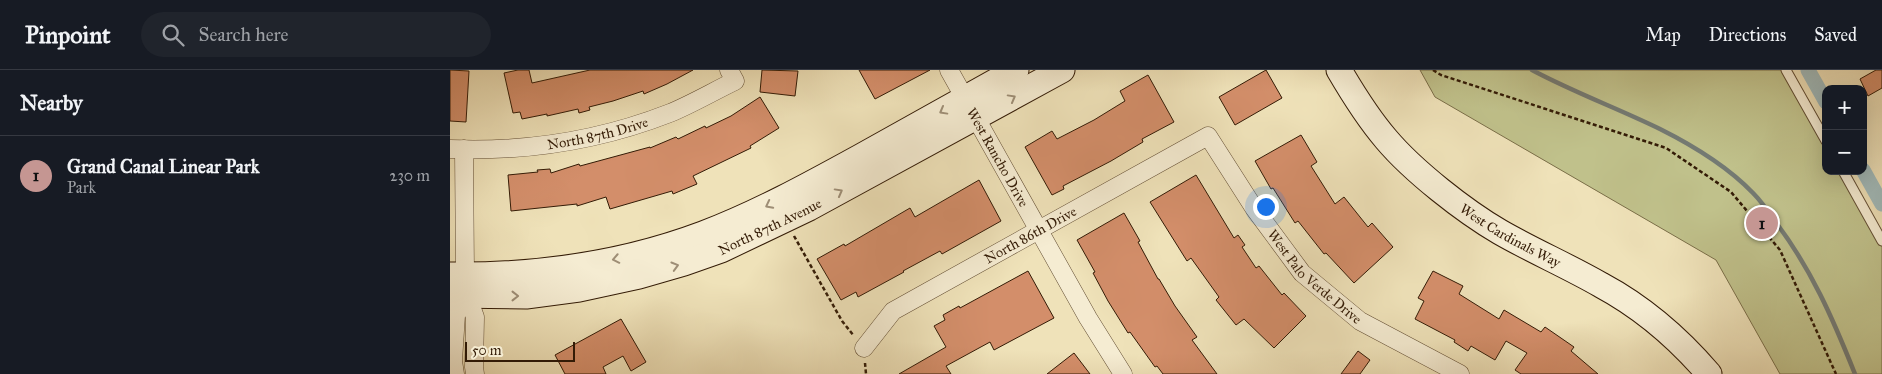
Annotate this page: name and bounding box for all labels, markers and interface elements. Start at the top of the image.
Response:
search box [141,12,491,57]
text: Pinpoint [25,20,111,50]
icon: search [159,21,187,49]
text: Search here [199,23,289,46]
text: Map [1645,24,1681,46]
text: Directions [1709,24,1786,46]
text: Saved [1814,24,1857,46]
map controls [1822,85,1867,175]
button: + [1822,85,1867,130]
text: Nearby [20,90,83,116]
one-way arrow [1007,94,1016,104]
one-way arrow [939,105,948,115]
street label: West Rancho Drive [963,105,1033,210]
street label: North 87th Drive [546,113,650,153]
button: − [1822,130,1867,175]
text: Grand Canal Linear Park [67,155,260,178]
text: 1 [33,166,39,185]
text: 230 m [390,166,430,185]
text: Park [67,178,96,197]
one-way arrow [833,189,842,199]
street label: North 87th Avenue [715,194,825,259]
your location [1253,194,1279,220]
one-way arrow [765,199,774,209]
street label: West Cardinals Way [1457,200,1564,271]
street label: North 86th Drive [981,202,1079,267]
pin: 1 [1746,204,1778,242]
street label: West Palo Verde Drive [1264,226,1365,328]
one-way arrow [612,253,621,263]
one-way arrow [670,261,678,271]
one-way arrow [512,290,520,301]
scale bar [465,339,575,362]
text: 50 m [472,342,501,359]

